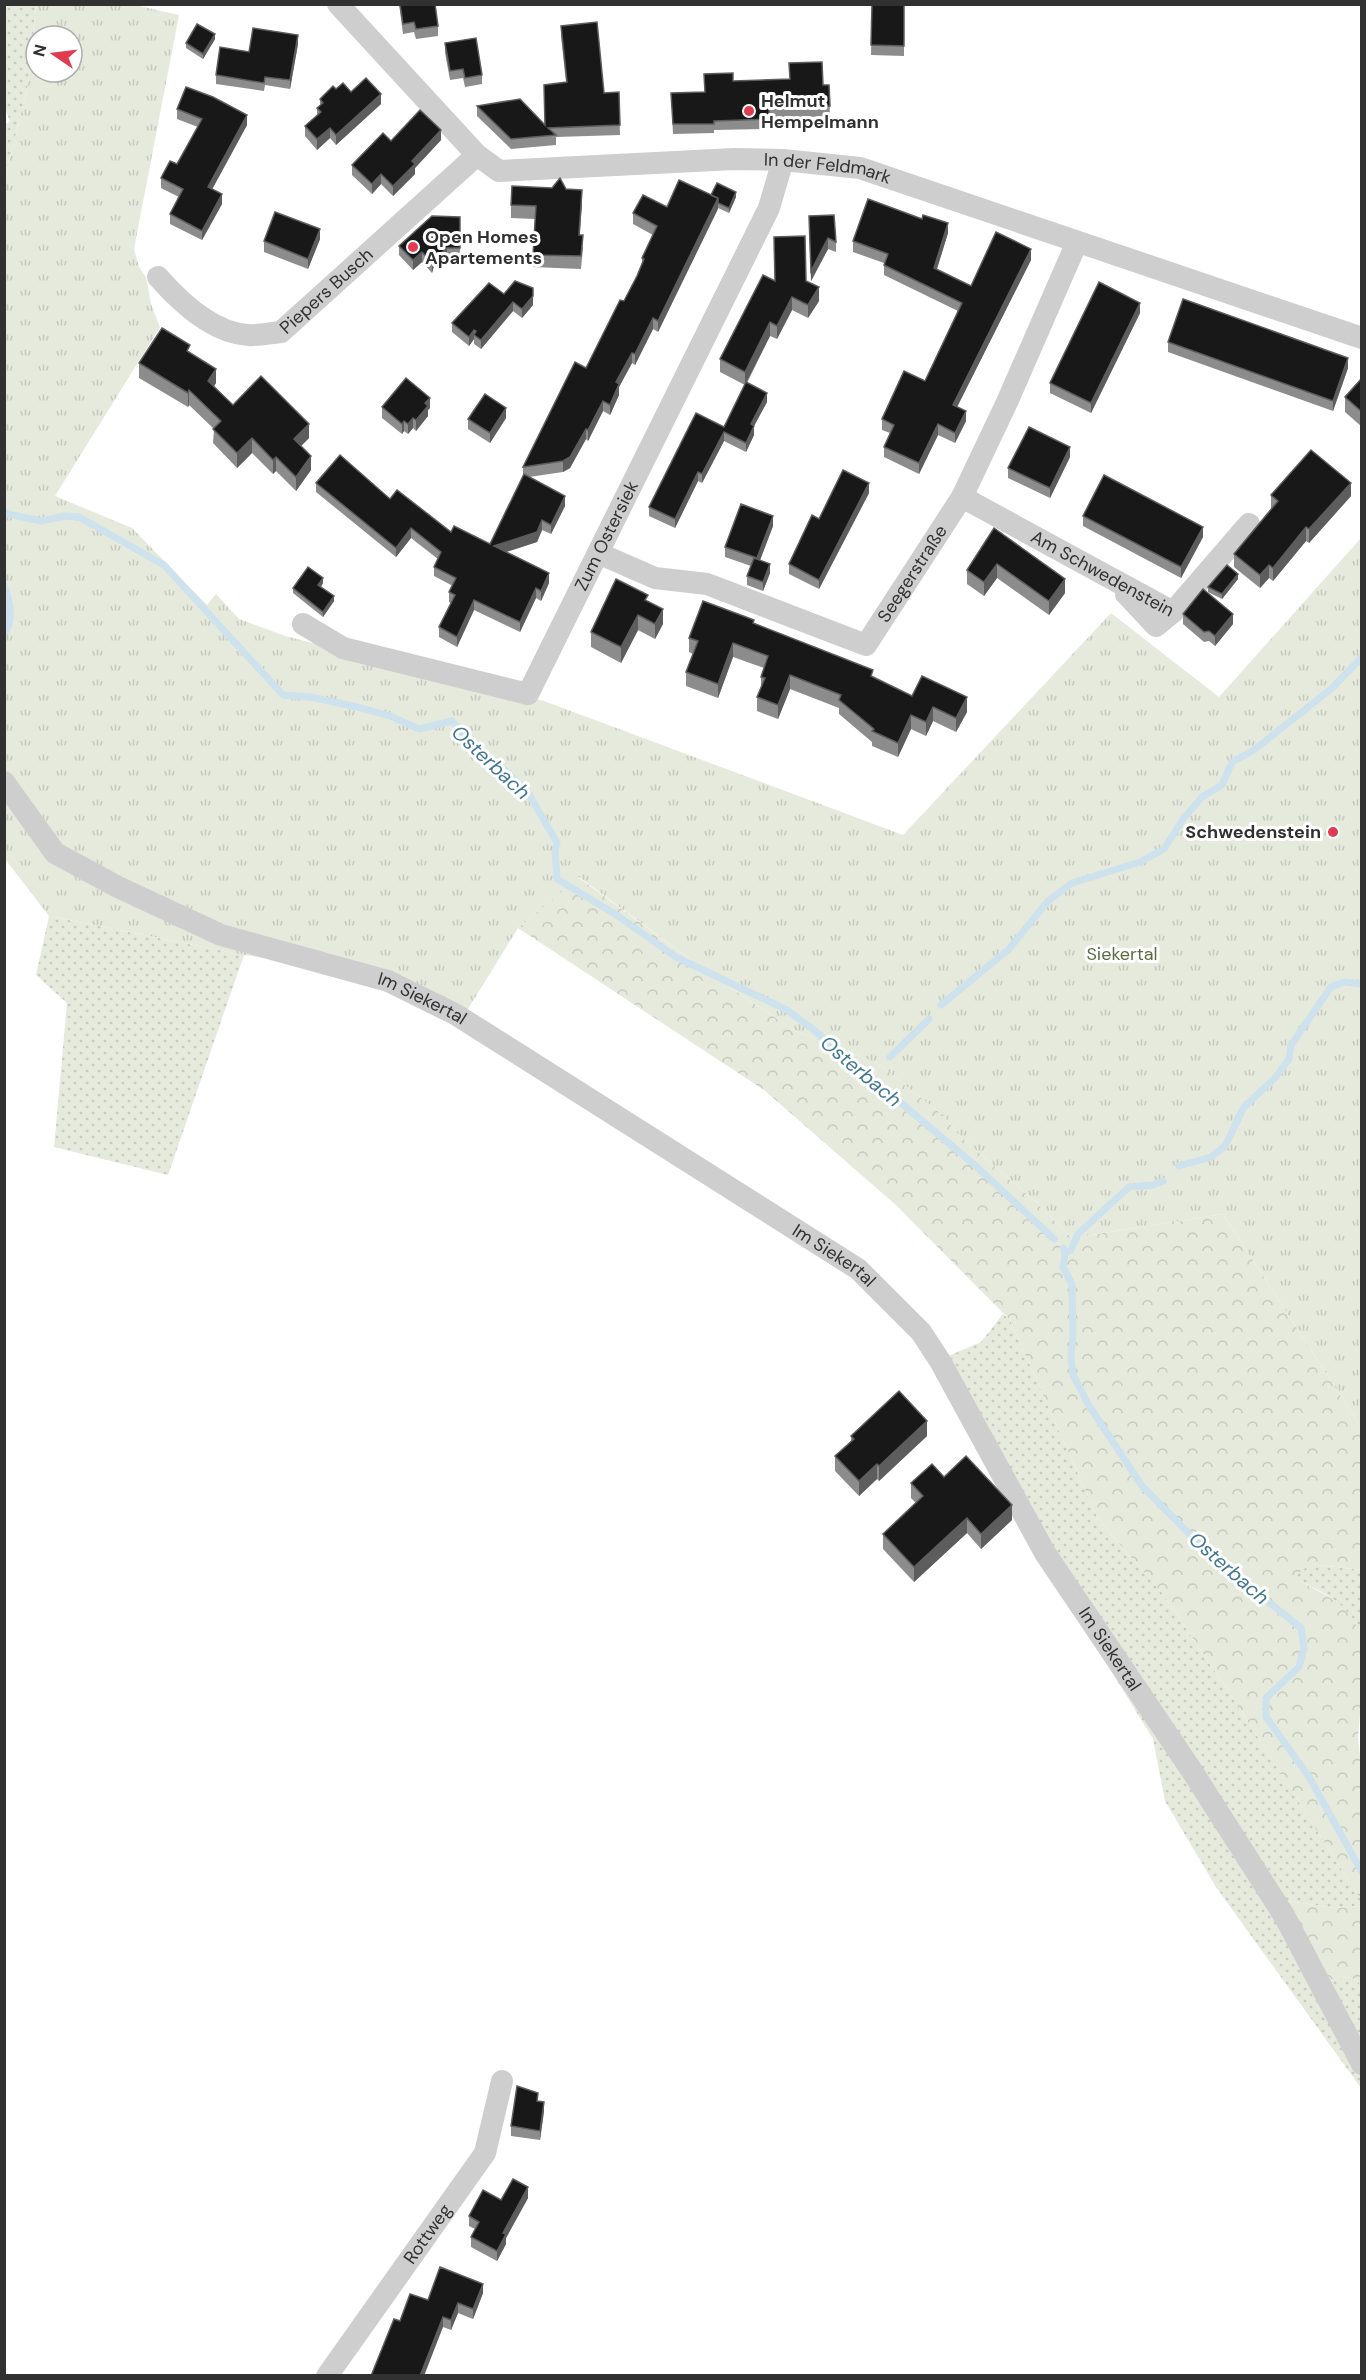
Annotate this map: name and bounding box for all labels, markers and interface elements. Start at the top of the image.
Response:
north arrow [24,24,84,84]
text: N [28,42,52,59]
place label: Helmut Hempelmann [761,89,879,134]
marker: Helmut Hempelmann [742,104,756,118]
street label: In der Feldmark [764,148,894,190]
place label: Open Homes Apartements [425,225,542,270]
marker: Open Homes Apartements [406,240,420,254]
street label: Piepers Busch [275,243,378,339]
street label: Zum Ostersiek [569,477,644,595]
street label: Seegerstraße [872,520,953,627]
street label: Am Schwedenstein [1027,525,1178,622]
water label: Osterbach [446,719,536,805]
place label: Schwedenstein [1185,820,1321,844]
marker: Schwedenstein [1326,825,1340,839]
park label: Siekertal [1086,942,1158,966]
street label: Im Siekertal [375,967,471,1030]
water label: Osterbach [815,1029,907,1113]
street label: Im Siekertal [788,1218,881,1292]
water label: Osterbach [1183,1526,1275,1610]
street label: Im Siekertal [1073,1603,1147,1696]
street label: Rottweg [398,2199,457,2269]

